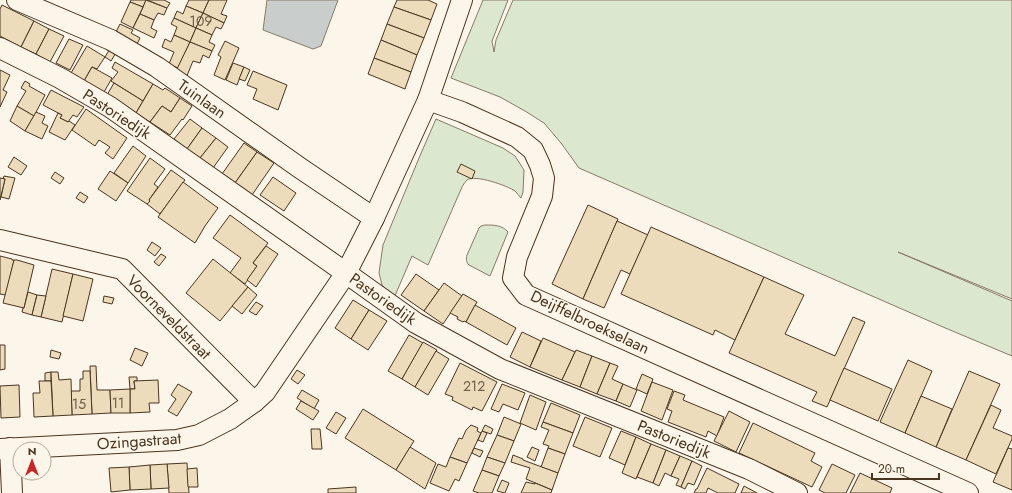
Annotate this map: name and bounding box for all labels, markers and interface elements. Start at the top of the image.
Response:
house number: 109 [190,11,212,31]
street label: Tuinlaan [173,74,231,124]
street label: Pastoriedijk [78,83,156,145]
street label: Pastoriedijk [345,267,422,331]
street label: Voorneveldstraat [121,269,217,365]
street label: Deijffelbroekselaan [527,284,653,360]
house number: 212 [463,376,485,396]
house number: 11 [112,393,124,413]
house number: 15 [72,394,86,414]
street label: Pastoriedijk [634,414,715,464]
street label: Ozingastraat [96,427,182,455]
north arrow [12,441,52,481]
text: N [28,443,36,459]
scale bar [872,455,939,481]
text: 20 m [878,460,905,478]

